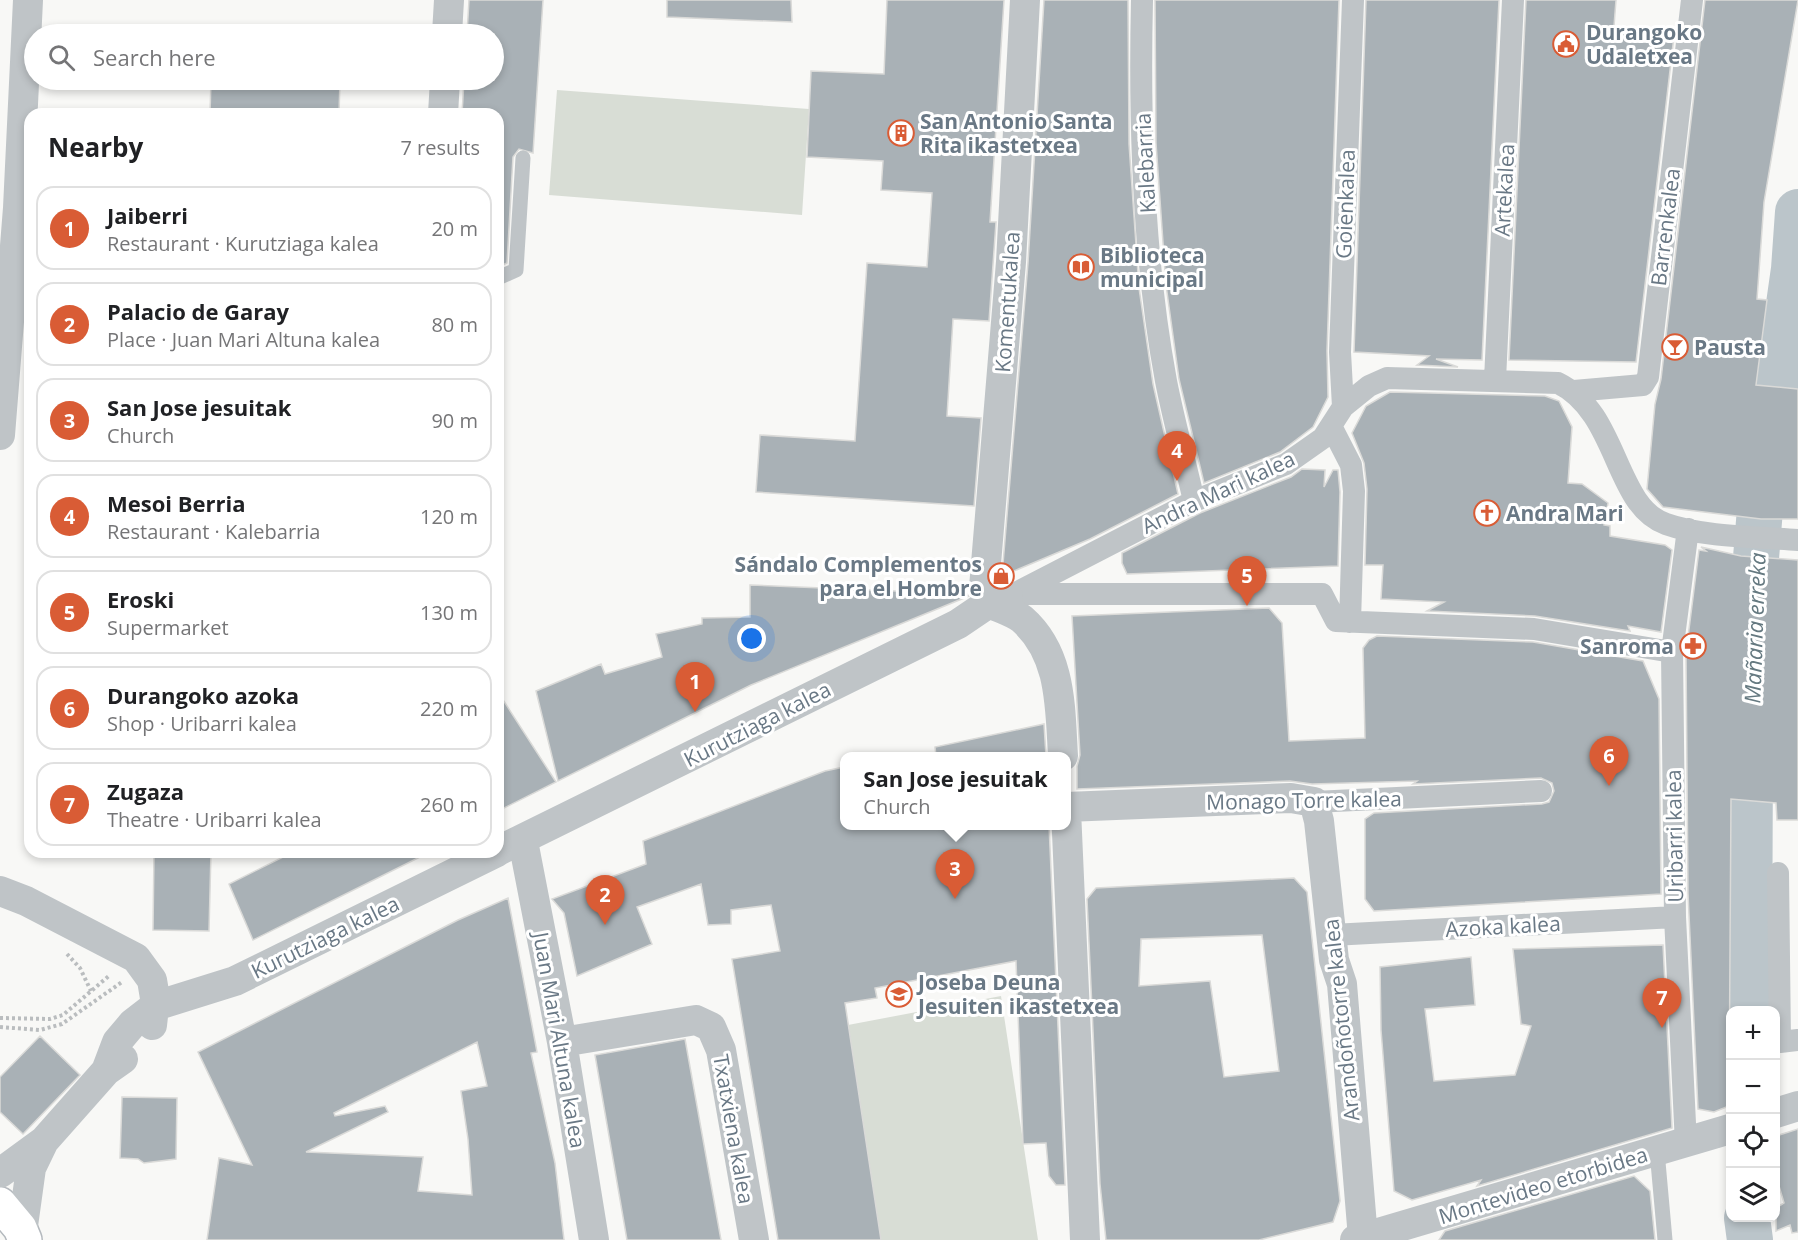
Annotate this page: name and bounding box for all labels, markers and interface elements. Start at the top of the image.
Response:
place label: Durangoko Udaletxea [1586,18,1702,70]
search box [24,24,504,90]
public building icon: Durangoko Udaletxea [1551,29,1581,59]
icon: search [45,41,78,74]
text: Search here [93,42,216,72]
place label: San Antonio Santa Rita ikastetxea [920,107,1112,159]
street label: Kalebarria [1128,112,1162,214]
building icon: San Antonio Santa Rita ikastetxea [886,118,916,148]
text: Nearby [48,129,143,165]
text: 7 results [400,134,480,161]
street label: Artekalea [1488,143,1520,237]
street label: Goienkalea [1329,149,1361,259]
street label: Barrenkalea [1644,166,1686,288]
text: Jaiberri [107,200,188,230]
text: 1 [64,215,75,242]
text: 20 m [431,215,478,242]
text: Restaurant · Kurutziaga kalea [107,230,379,257]
street label: Komentukalea [988,230,1026,374]
place label: Biblioteca municipal [1100,241,1205,293]
library icon: Biblioteca municipal [1066,252,1096,282]
text: Palacio de Garay [107,296,289,326]
text: 2 [64,311,75,338]
text: 80 m [431,311,478,338]
text: Place · Juan Mari Altuna kalea [107,326,380,353]
bar icon: Pausta [1660,332,1690,362]
place label: Pausta [1694,333,1766,361]
text: San Jose jesuitak [107,392,291,422]
text: 3 [64,407,75,434]
text: 90 m [431,407,478,434]
text: Church [107,422,174,449]
pin: 4 [1158,432,1196,481]
street label: Andra Mari kalea [1137,444,1299,540]
text: Mesoi Berria [107,488,246,518]
church icon: Andra Mari [1472,498,1502,528]
place label: Andra Mari [1506,499,1624,527]
text: 4 [64,503,75,530]
text: 120 m [420,503,478,530]
text: Restaurant · Kalebarria [107,518,320,545]
place label: Sándalo Complementos para el Hombre [735,550,982,602]
water label: Mañaria erreka [1736,552,1772,704]
pin: 5 [1228,556,1266,606]
shop icon: Sándalo Complementos para el Hombre [986,561,1016,591]
text: Eroski [107,584,174,614]
text: 5 [64,599,75,626]
text: 130 m [420,599,478,626]
text: Supermarket [107,614,229,641]
your location [737,624,766,653]
pharmacy icon: Sanroma [1678,631,1708,661]
place label: Sanroma [1580,632,1674,660]
pin: 1 [676,662,714,712]
street label: Kurutziaga kalea [679,675,835,773]
text: Durangoko azoka [107,680,299,710]
text: 6 [64,695,75,722]
text: 220 m [420,695,478,722]
text: Shop · Uribarri kalea [107,710,297,737]
pin: 6 [1590,736,1628,786]
popup [840,752,1071,830]
text: San Jose jesuitak [863,763,1048,793]
street label: Uribarri kalea [1659,769,1689,903]
text: Zugaza [107,776,184,806]
street label: Monago Torre kalea [1206,784,1402,816]
text: 7 [64,791,75,818]
text: 260 m [420,791,478,818]
text: Church [863,793,930,820]
text: Theatre · Uribarri kalea [107,806,322,833]
pin: 3 [936,850,974,899]
pin: 2 [586,876,624,925]
street label: Kurutziaga kalea [246,889,404,985]
street label: Azoka kalea [1445,909,1561,943]
street label: Arandoñotorre kalea [1316,917,1366,1123]
street label: Juan Mari Altuna kalea [527,928,593,1150]
place label: Joseba Deuna Jesuiten ikastetxea [916,968,1119,1020]
pin: 7 [1642,978,1682,1028]
school or university icon: Joseba Deuna Jesuiten ikastetxea [884,979,914,1009]
map controls [1726,1006,1780,1222]
button: + [1726,1006,1780,1060]
street label: Txatxiena kalea [707,1052,761,1206]
button: − [1726,1060,1780,1114]
button: locate [1726,1114,1780,1168]
street label: Montevideo etorbidea [1435,1140,1651,1230]
button: layers [1726,1168,1780,1222]

